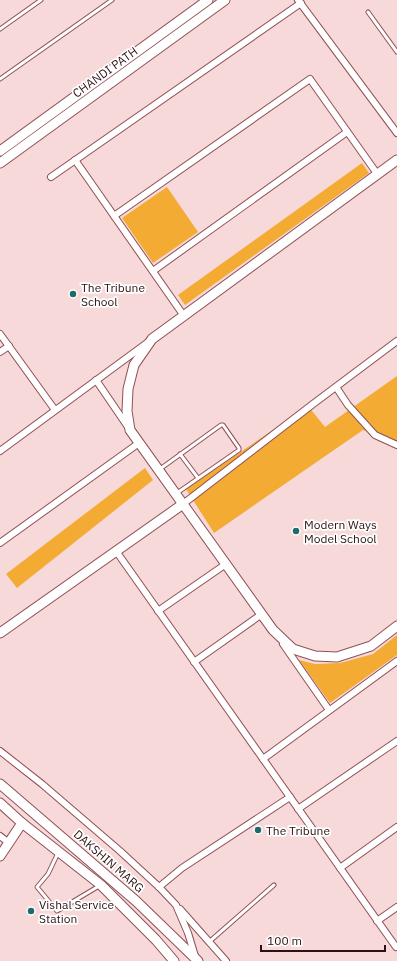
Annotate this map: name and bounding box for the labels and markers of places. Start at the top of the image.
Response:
place label: The Tribune School [81,280,145,309]
marker: The Tribune School [68,289,78,299]
place label: Modern Ways Model School [304,517,377,546]
marker: Modern Ways Model School [291,526,301,536]
place label: The Tribune [266,823,330,838]
marker: The Tribune [253,825,263,835]
place label: Vishal Service Station [39,897,114,926]
marker: Vishal Service Station [26,906,36,916]

